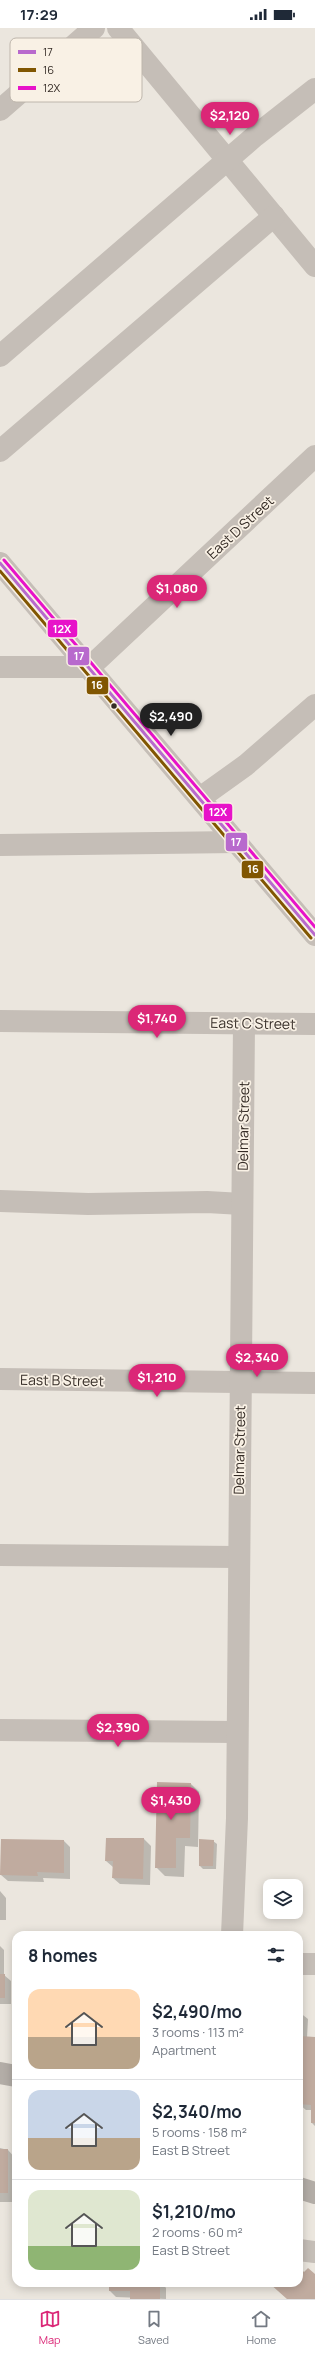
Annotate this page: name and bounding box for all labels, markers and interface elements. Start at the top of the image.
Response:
text: 17:29 [20,4,58,25]
legend [10,38,142,102]
text: 17 [43,44,53,59]
text: 16 [43,62,54,77]
text: 12X [43,80,61,95]
pin: $2,120 [197,102,263,136]
text: $2,120 [210,106,250,124]
street label: East D Street [202,491,278,563]
pin: $1,080 [144,575,210,609]
text: $1,080 [156,579,198,597]
line badge: 12X [47,619,78,638]
text: 12X [53,621,72,636]
line badge: 17 [67,646,90,666]
text: 17 [74,648,84,663]
line badge: 16 [86,676,109,695]
text: 16 [91,677,103,692]
unlabelled marker [109,701,119,711]
pin: $2,490 [138,703,204,737]
text: $2,490 [149,707,193,725]
line badge: 12X [203,803,233,822]
text: 12X [209,804,228,819]
line badge: 17 [225,832,248,852]
text: 17 [231,834,241,849]
line badge: 16 [241,860,264,879]
text: 16 [247,861,259,876]
pin: $1,740 [124,1005,190,1039]
text: $1,740 [137,1009,177,1027]
street label: East C Street [210,1013,296,1033]
street label: Delmar Street [233,1081,253,1171]
pin: $2,340 [224,1344,290,1378]
text: $2,340 [235,1348,279,1366]
pin: $1,210 [124,1364,190,1398]
text: $1,210 [137,1368,177,1386]
street label: East B Street [20,1370,105,1390]
street label: Delmar Street [229,1405,249,1495]
pin: $2,390 [85,1714,151,1748]
text: $2,390 [96,1718,140,1736]
pin: $1,430 [138,1787,204,1821]
text: $1,430 [150,1791,192,1809]
map controls [263,1879,303,1919]
button: layers [263,1879,303,1919]
text: 8 homes [28,1944,98,1967]
icon: filters [265,1944,287,1966]
text: $2,490/mo [152,2000,242,2023]
icon: home [60,2005,108,2053]
text: 3 rooms · 113 m² [152,2023,244,2041]
text: Apartment [152,2041,216,2059]
text: $2,340/mo [152,2100,242,2123]
icon: home [60,2106,108,2154]
text: 5 rooms · 158 m² [152,2123,247,2141]
text: East B Street [152,2141,230,2159]
text: $1,210/mo [152,2200,236,2223]
icon: home [60,2206,108,2254]
text: 2 rooms · 60 m² [152,2223,243,2241]
text: East B Street [152,2241,230,2259]
tab: Map [39,2308,61,2347]
tab: Saved [138,2308,169,2347]
tab: Home [247,2308,276,2347]

